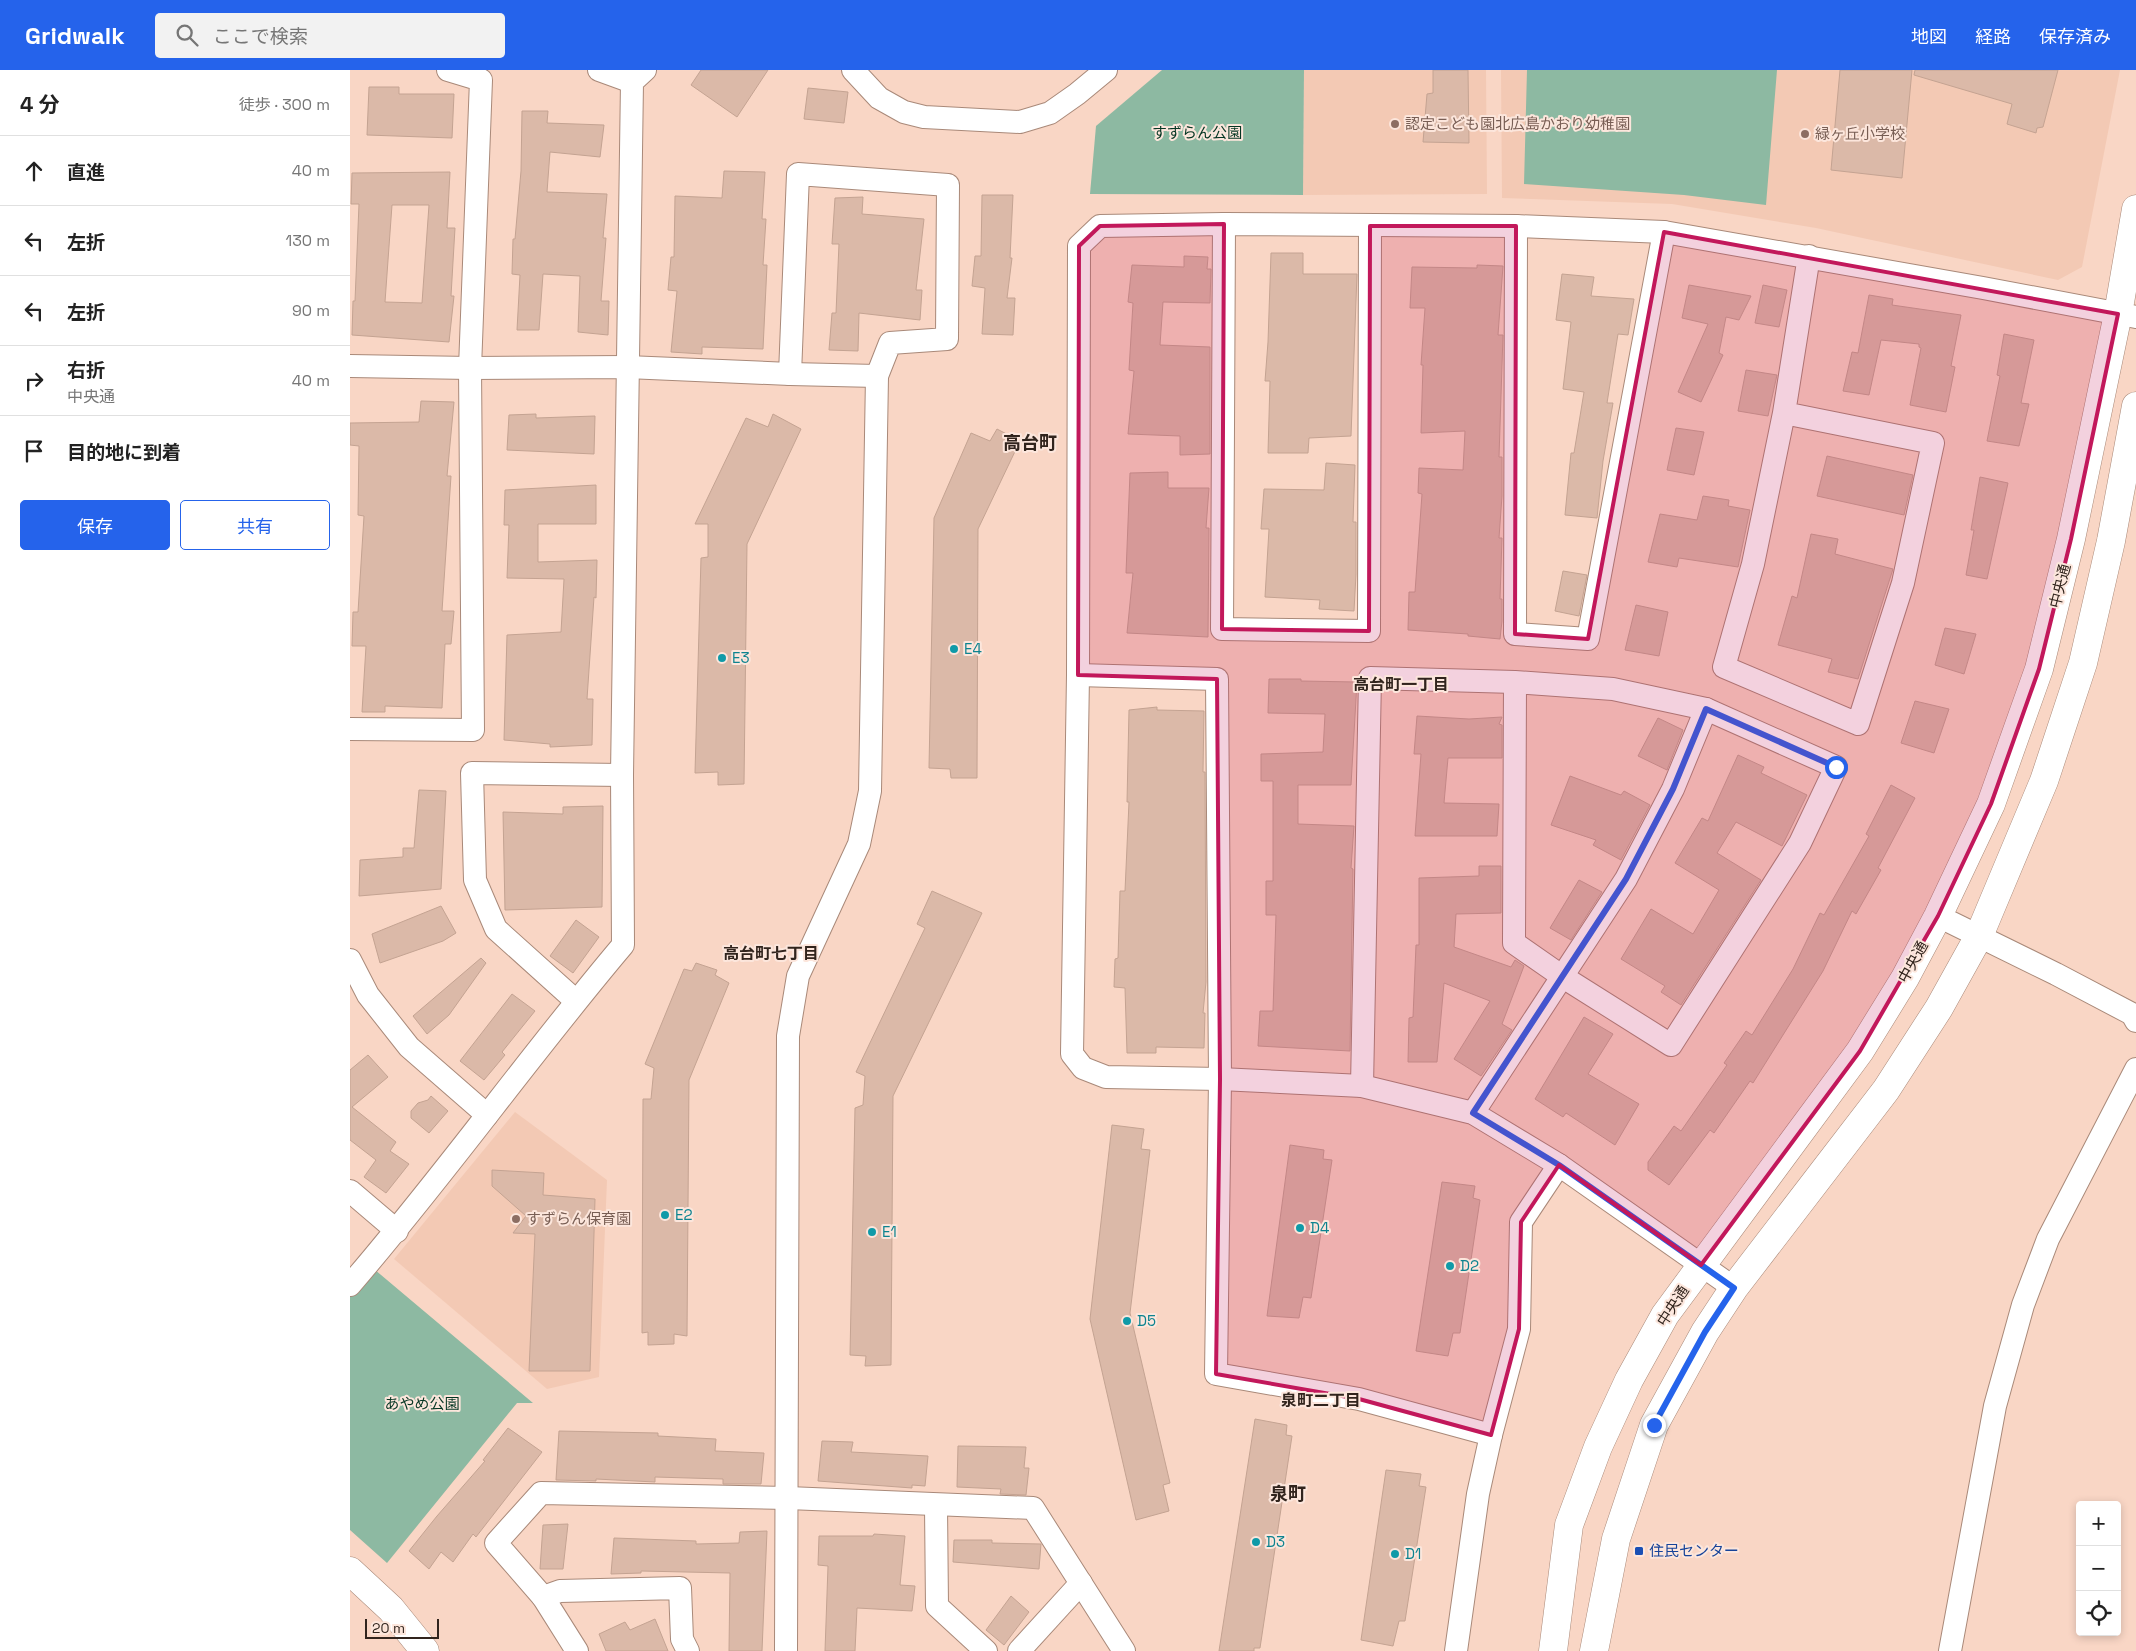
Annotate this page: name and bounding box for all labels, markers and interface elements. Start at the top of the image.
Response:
search box [155,13,505,58]
text: Gridwalk [25,20,125,51]
icon: search [173,21,201,49]
text: ここで検索 [213,24,308,49]
text: 地図 [1911,25,1947,48]
text: 経路 [1975,25,2011,48]
text: 保存済み [2039,25,2111,48]
text: 4 分 [20,91,60,118]
text: 徒歩 · 300 m [239,94,330,115]
place label: 認定こども園北広島かおり幼稚園 [1405,114,1630,133]
marker: 認定こども園北広島かおり幼稚園 [1389,118,1401,130]
park label: すずらん公園 [1152,123,1242,142]
place label: 緑ヶ丘小学校 [1815,124,1905,143]
marker: 緑ヶ丘小学校 [1799,128,1811,140]
icon: ahead [20,157,48,185]
text: 直進 [67,160,105,185]
text: 40 m [292,160,330,181]
icon: left [20,227,48,255]
text: 左折 [67,230,105,255]
text: 130 m [286,230,330,251]
icon: left [20,297,48,325]
text: 左折 [67,300,105,325]
text: 90 m [292,300,330,321]
text: 右折 [67,358,105,383]
icon: right [20,367,48,395]
text: 40 m [292,370,330,391]
text: 中央通 [67,386,115,407]
district label: 高台町 [1003,431,1057,454]
icon: arrive [20,437,48,465]
text: 目的地に到着 [67,440,181,465]
button: 保存 [20,500,170,550]
button: 共有 [180,500,330,550]
street label: 中央通 [2045,562,2074,610]
place label: E4 [964,639,982,658]
marker: E4 [948,643,960,655]
place label: E3 [732,648,750,667]
marker: E3 [716,652,728,664]
district label: 高台町一丁目 [1353,674,1449,695]
route start [1825,756,1848,779]
street label: 中央通 [1893,937,1932,986]
district label: 高台町七丁目 [723,943,819,964]
place label: E2 [675,1205,693,1224]
place label: すずらん保育園 [526,1209,631,1228]
marker: E2 [659,1209,671,1221]
marker: すずらん保育園 [510,1213,522,1225]
place label: D4 [1310,1218,1329,1237]
place label: E1 [882,1222,897,1241]
marker: D4 [1294,1222,1306,1234]
marker: E1 [866,1226,878,1238]
place label: D2 [1460,1256,1479,1275]
marker: D2 [1444,1260,1456,1272]
street label: 中央通 [1652,1282,1693,1330]
place label: D5 [1137,1311,1156,1330]
marker: D5 [1121,1315,1133,1327]
district label: 泉町二丁目 [1281,1390,1361,1411]
park label: あやめ公園 [384,1394,460,1413]
route end [1643,1414,1666,1437]
district label: 泉町 [1270,1482,1306,1505]
map controls [2076,1501,2121,1636]
button: + [2076,1501,2121,1546]
place label: D3 [1266,1532,1285,1551]
marker: D3 [1250,1536,1262,1548]
place label: 住民センター [1649,1541,1739,1560]
place label: D1 [1405,1544,1421,1563]
marker: 住民センター [1633,1545,1645,1557]
button: − [2076,1546,2121,1591]
marker: D1 [1389,1548,1401,1560]
button: locate [2076,1591,2121,1636]
scale bar [365,1616,439,1639]
text: 20 m [372,1619,405,1637]

